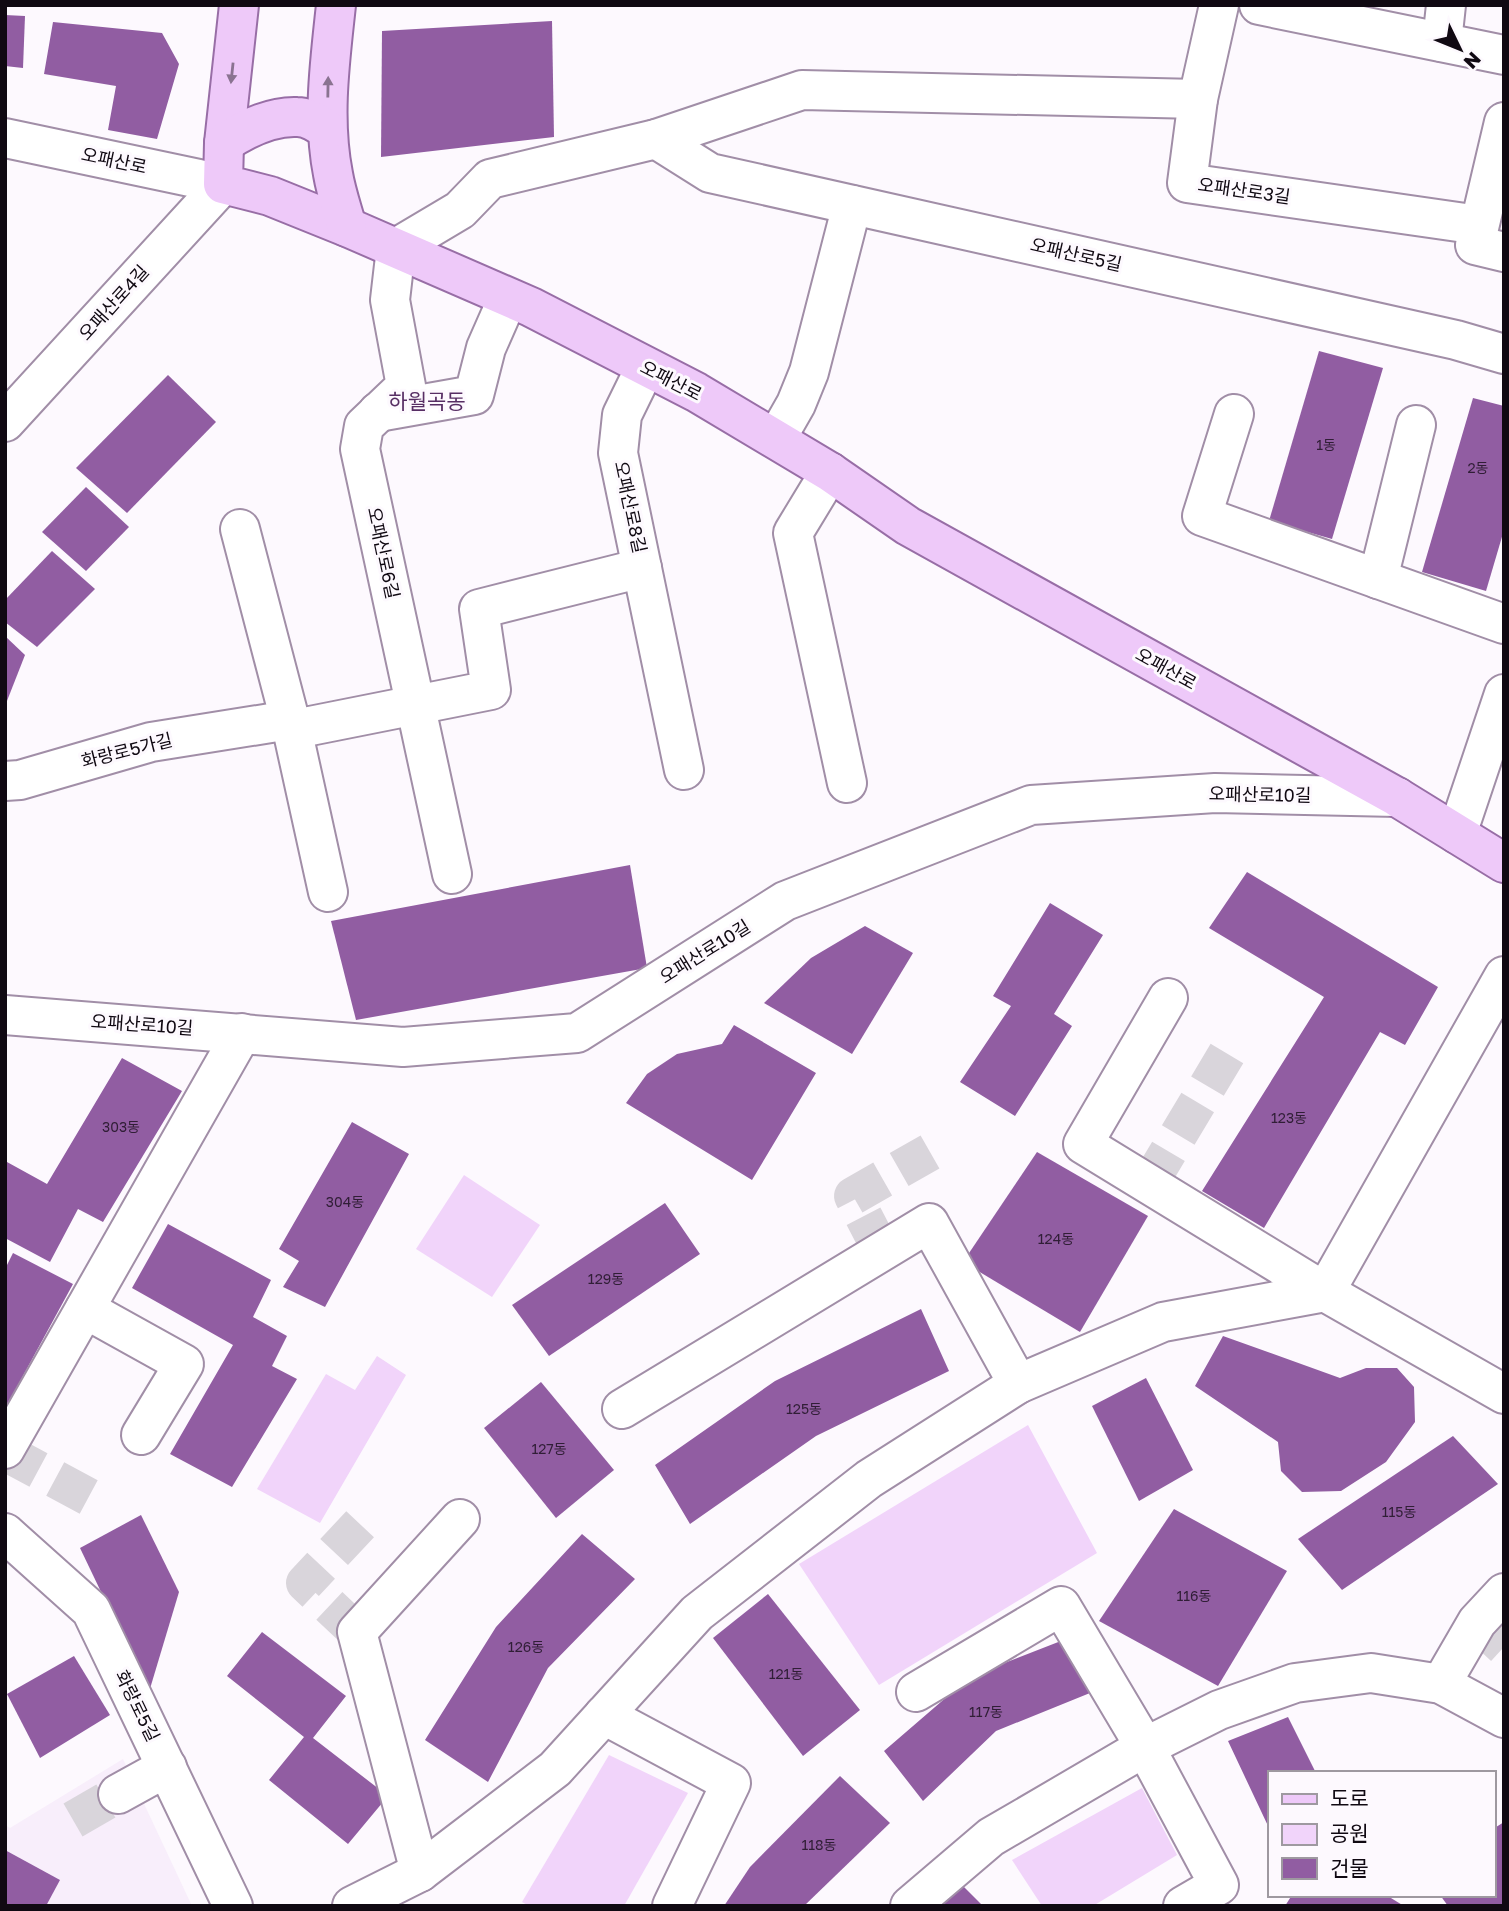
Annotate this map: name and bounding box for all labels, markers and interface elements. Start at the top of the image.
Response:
north arrow [1425,14,1495,84]
text: N [1459,48,1486,74]
one-way arrow [226,62,237,84]
one-way arrow [322,76,334,98]
street label: 오패산로 [80,142,149,178]
street label: 오패산로3길 [1196,173,1292,207]
street label: 오패산로5길 [1028,233,1124,275]
street label: 오패산로4길 [74,260,153,345]
street label: 오패산로 [637,355,706,405]
district label: 하월곡동 [388,388,466,414]
house number: 1동 [1316,436,1336,453]
street label: 오패산로8길 [610,459,651,555]
house number: 2동 [1468,459,1489,476]
street label: 오패산로6길 [363,505,404,601]
street label: 오패산로 [1132,642,1201,694]
street label: 화랑로5가길 [79,728,175,772]
street label: 오패산로10길 [1208,782,1312,806]
street label: 오패산로10길 [655,915,754,988]
street label: 오패산로10길 [90,1009,194,1039]
house number: 123동 [1271,1109,1307,1126]
house number: 303동 [102,1118,140,1135]
house number: 304동 [326,1193,364,1210]
house number: 124동 [1038,1230,1074,1247]
house number: 129동 [588,1270,624,1287]
house number: 125동 [786,1400,822,1417]
house number: 127동 [531,1440,567,1457]
house number: 115동 [1382,1503,1416,1520]
house number: 116동 [1177,1587,1212,1604]
house number: 126동 [508,1638,544,1655]
house number: 121동 [769,1665,803,1682]
street label: 화랑로5길 [111,1666,165,1745]
house number: 117동 [969,1703,1003,1720]
legend [1268,1771,1495,1897]
text: 도로 [1330,1785,1369,1811]
text: 공원 [1330,1820,1369,1846]
house number: 118동 [802,1836,837,1853]
text: 건물 [1330,1855,1369,1881]

